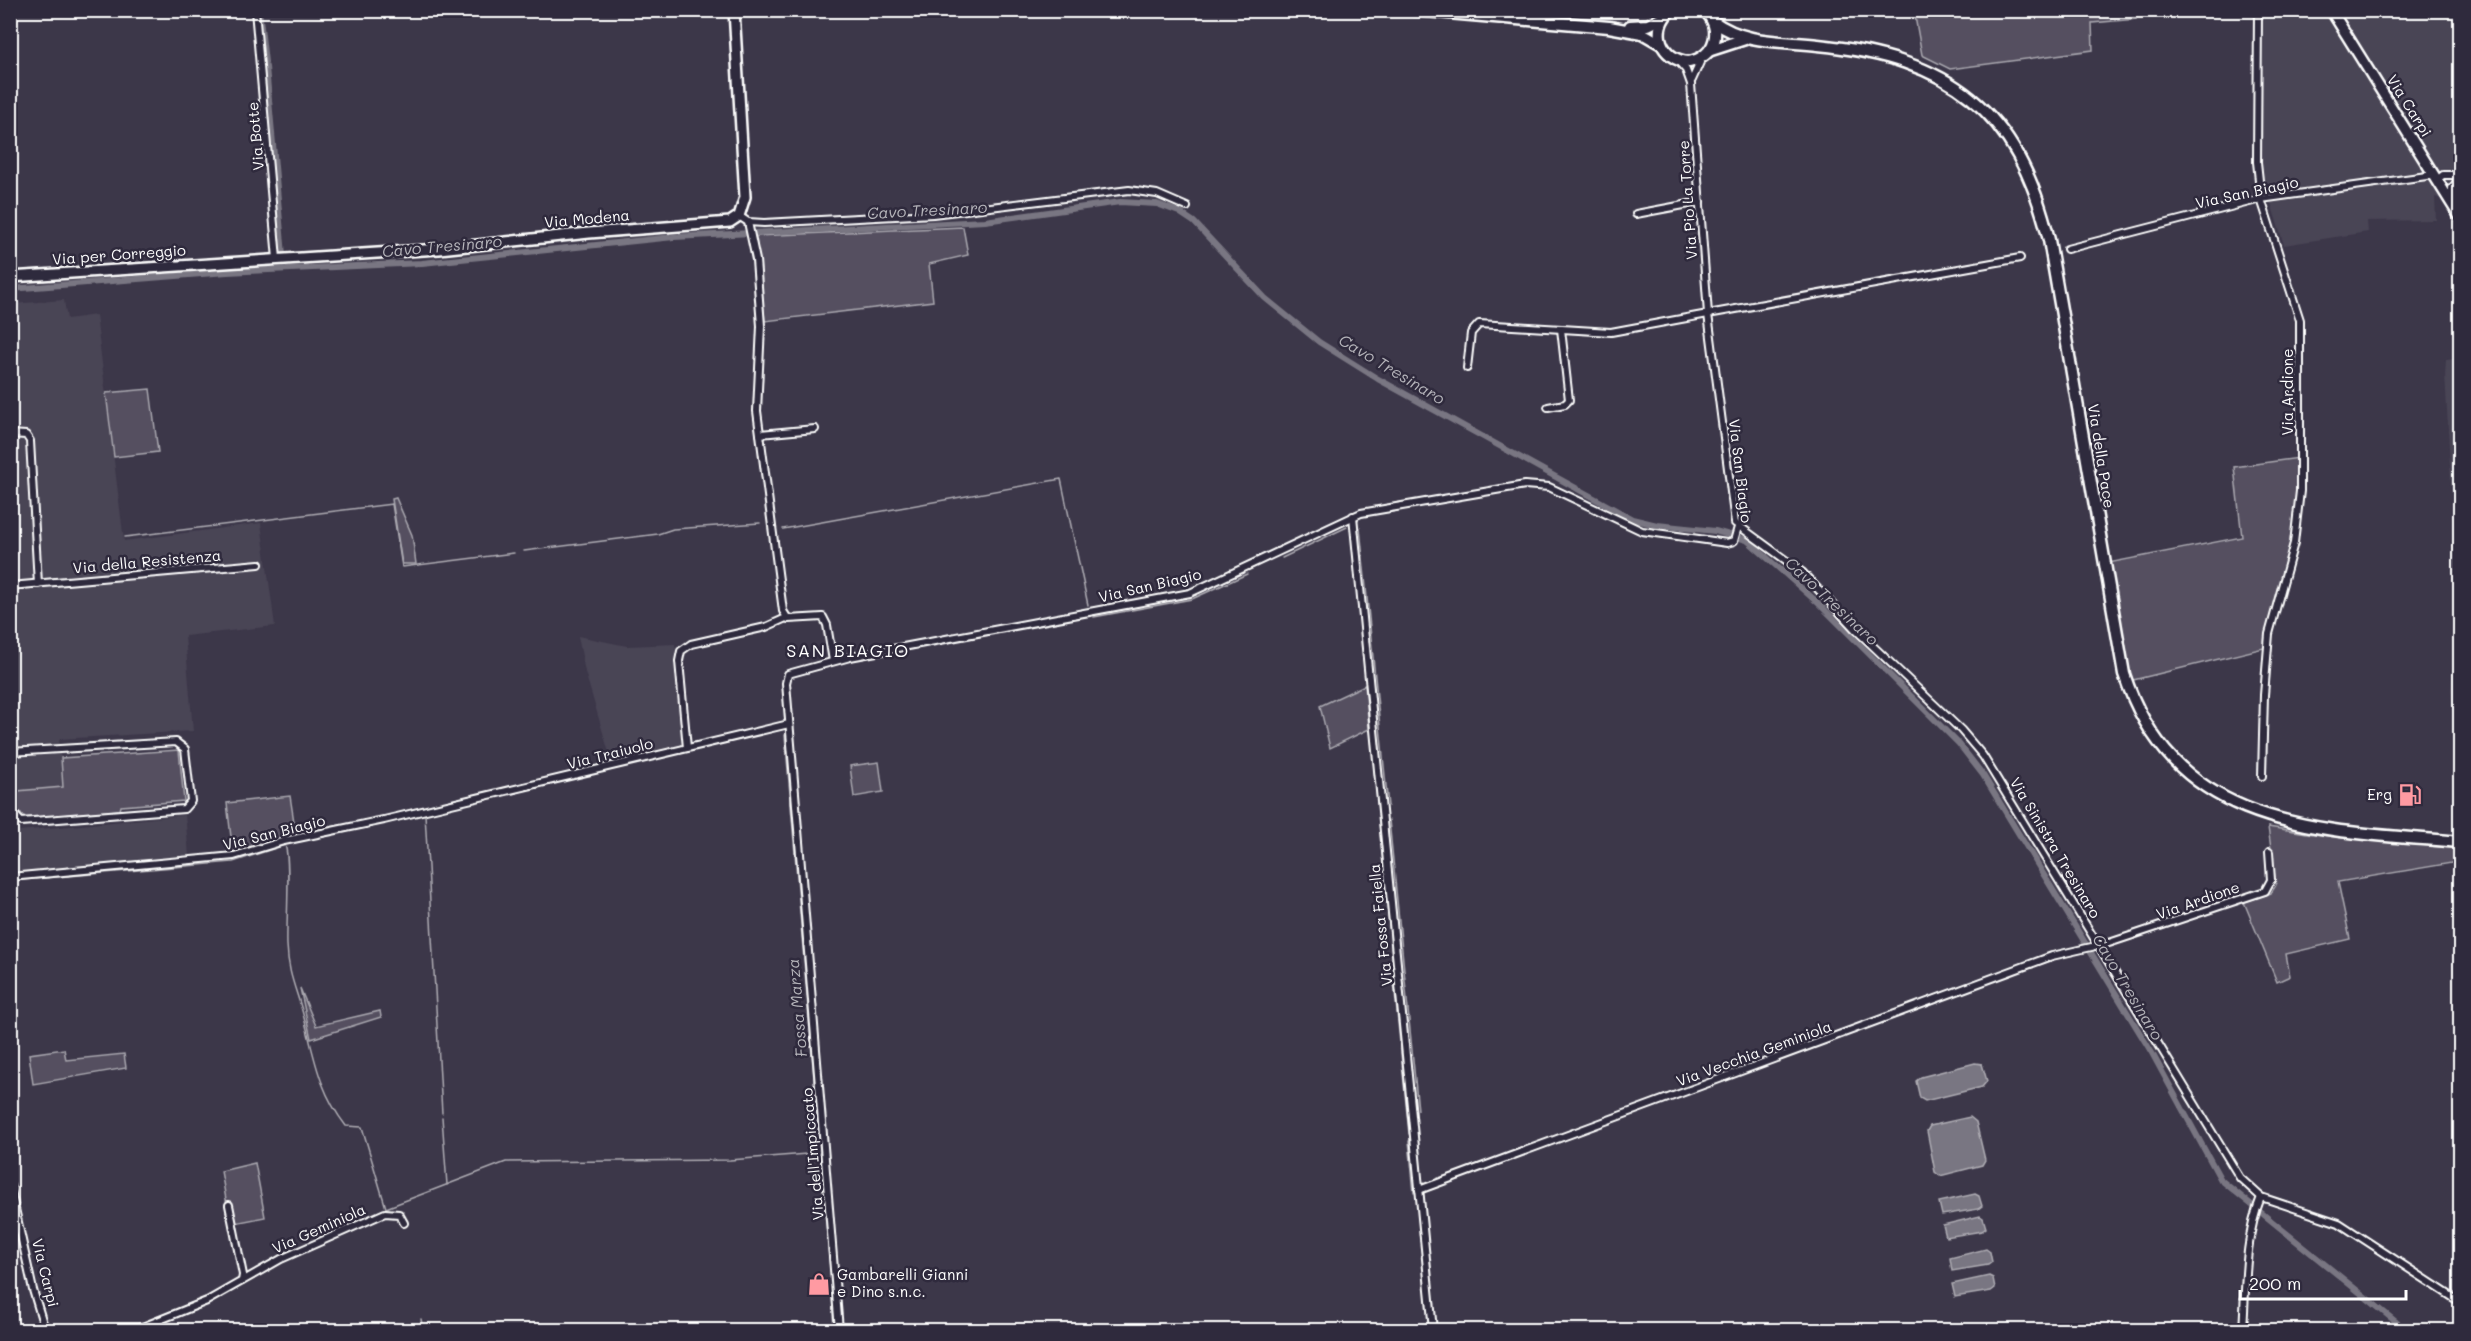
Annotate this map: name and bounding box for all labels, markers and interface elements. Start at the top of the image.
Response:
street label: Via Carpi [2383,71,2437,140]
street label: Via Botte [242,101,268,171]
street label: Via Pio La Torre [1673,140,1701,260]
street label: Via San Biagio [2193,171,2300,213]
water label: Cavo Tresinaro [866,196,988,223]
street label: Via Modena [543,204,630,232]
water label: Cavo Tresinaro [381,230,503,261]
street label: Via per Correggio [51,239,187,269]
water label: Cavo Tresinaro [1335,329,1450,409]
street label: Via Ardione [2277,349,2297,435]
street label: Via della Pace [2084,402,2120,509]
street label: Via San Biagio [1725,418,1757,524]
street label: Via della Resistenza [72,545,222,577]
water label: Cavo Tresinaro [1781,552,1884,650]
street label: Via San Biagio [1097,563,1203,607]
district label: SAN BIAGIO [786,638,910,662]
street label: Via Traiuolo [565,733,655,773]
street label: Via Sinistra Tresinaro [2006,773,2106,922]
fuel station icon: Erg [2397,782,2423,808]
place label: Erg [2367,784,2392,804]
street label: Via San Biagio [221,810,327,854]
street label: Via Fossa Faiella [1364,863,1396,987]
street label: Via Ardione [2153,876,2242,924]
water label: Cavo Tresinaro [2088,930,2169,1044]
water label: Fossa Marza [782,958,811,1058]
street label: Via Vecchia Geminiola [1673,1016,1834,1091]
street label: Via dell'Impiccato [796,1087,828,1221]
street label: Via Geminiola [269,1199,368,1258]
street label: Via Carpi [28,1236,64,1309]
scale bar [2240,1263,2406,1301]
place label: Gambarelli Gianni e Dino s.n.c. [837,1264,968,1301]
shop icon: Gambarelli Gianni e Dino s.n.c. [806,1271,832,1297]
text: 200 m [2249,1271,2301,1295]

